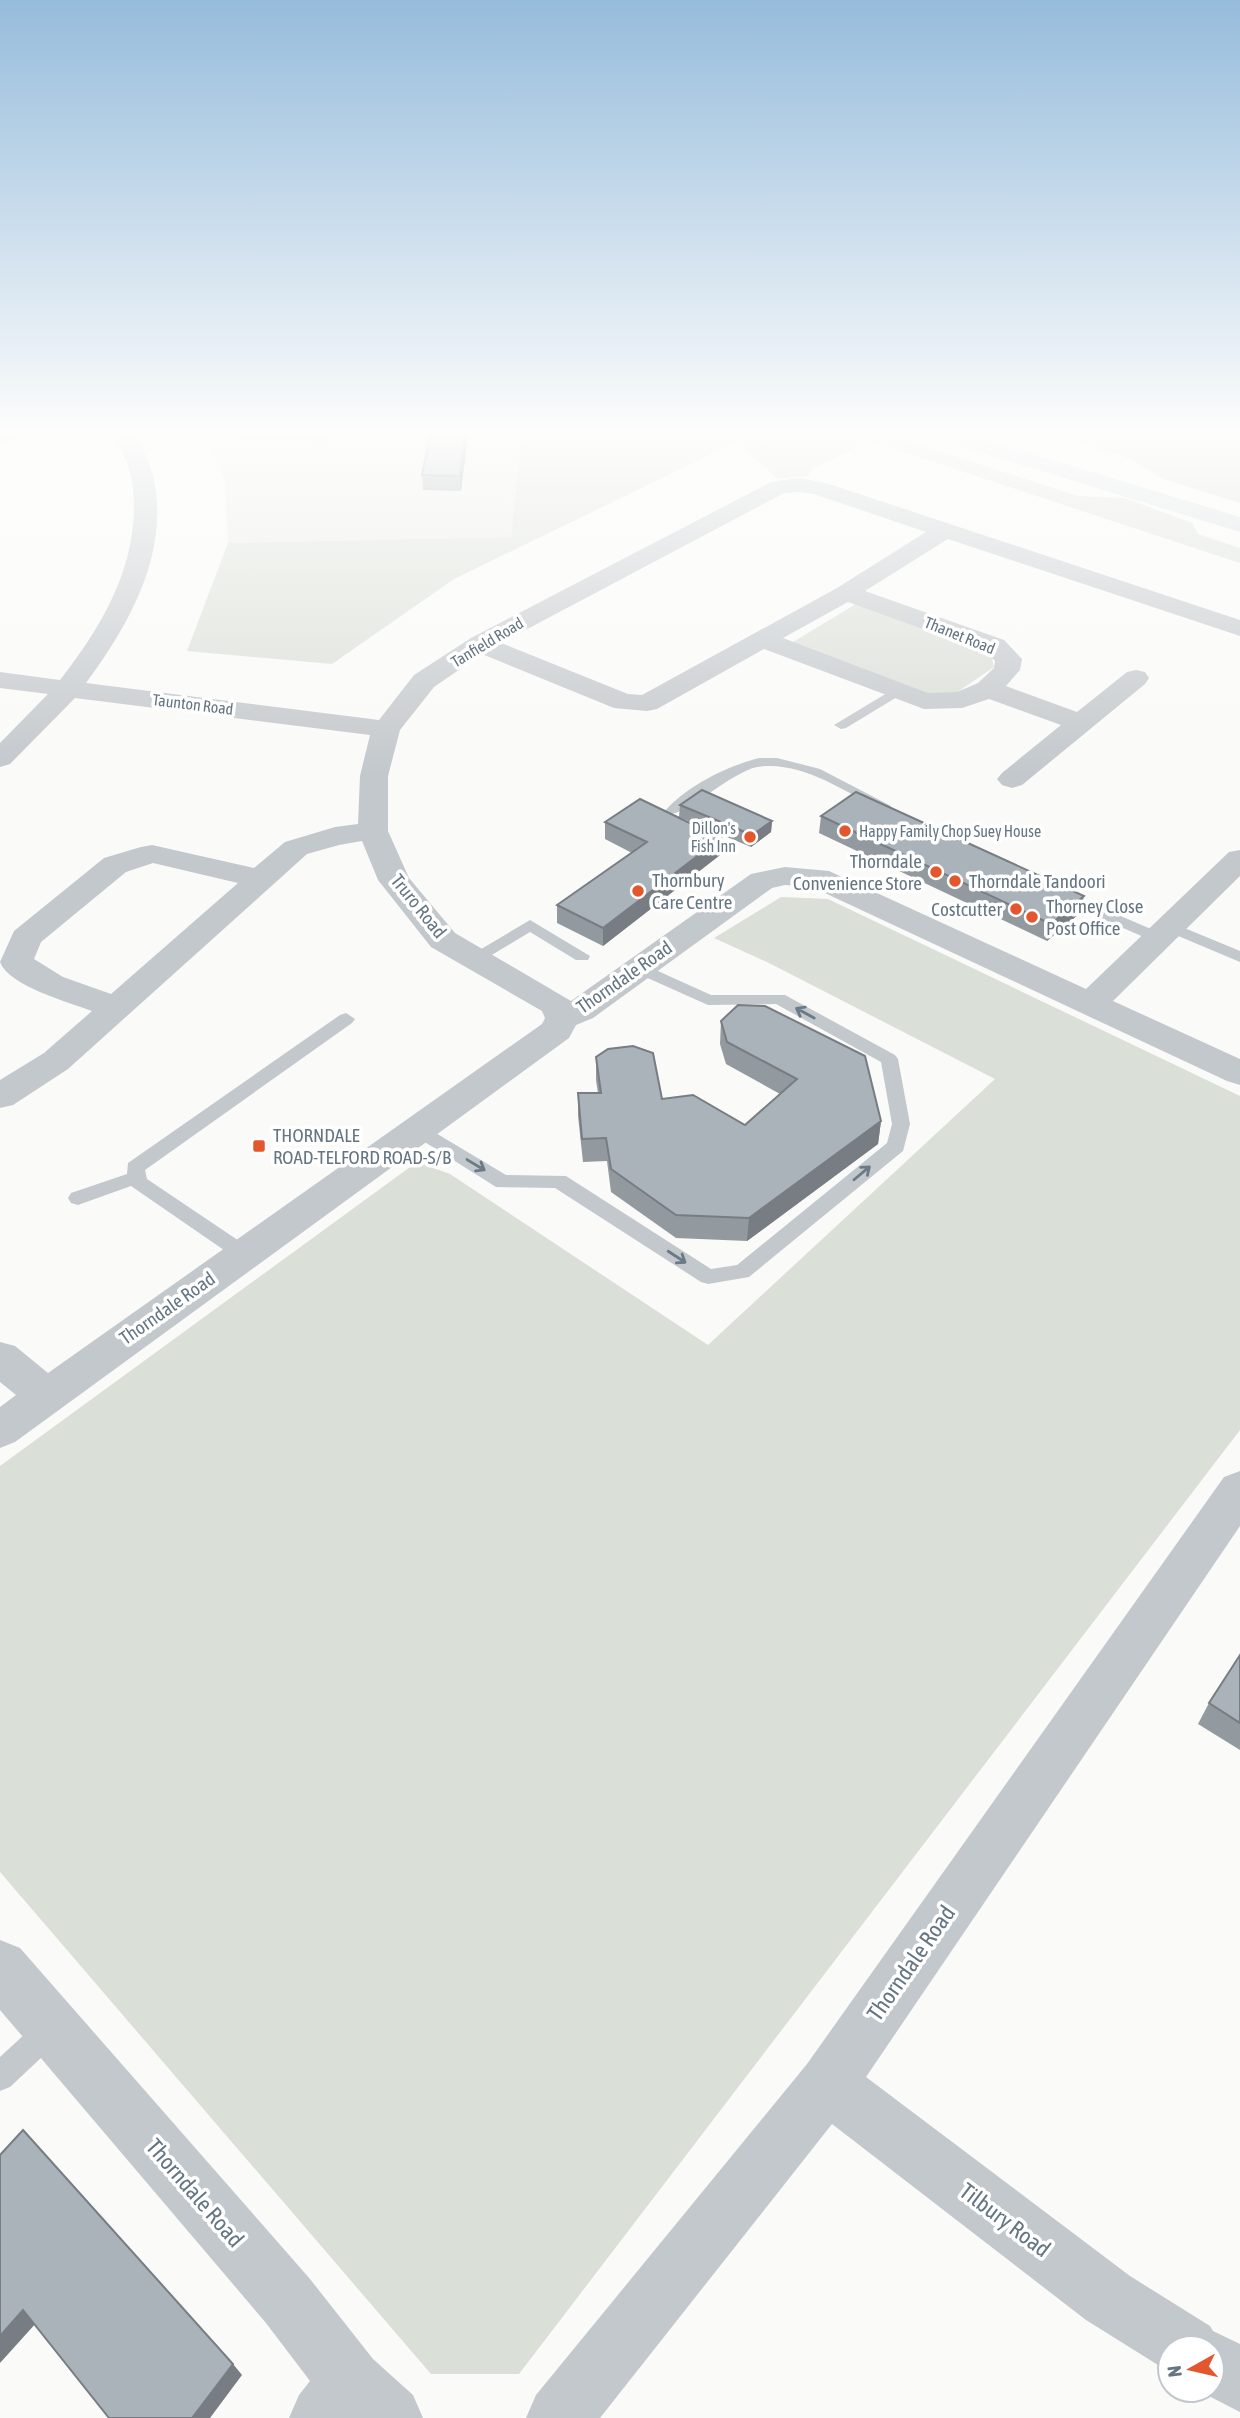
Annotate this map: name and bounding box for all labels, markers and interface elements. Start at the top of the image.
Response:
street label: Tanfield Road [448,613,526,671]
street label: Thanet Road [922,613,998,657]
street label: Taunton Road [152,690,234,718]
place label: Dillon's Fish Inn [691,819,736,855]
place label: Happy Family Chop Suey House [859,822,1041,841]
marker: Happy Family Chop Suey House [837,823,853,839]
marker: Dillon's Fish Inn [742,829,758,845]
place label: Thorndale Convenience Store [793,850,922,894]
marker: Thorndale Convenience Store [928,864,944,880]
place label: Thornbury Care Centre [652,869,732,913]
street label: Truro Road [387,870,451,942]
place label: Thorndale Tandoori [969,870,1106,892]
marker: Thorndale Tandoori [947,873,963,889]
marker: Thornbury Care Centre [630,883,646,899]
place label: Thorney Close Post Office [1046,895,1143,939]
place label: Costcutter [931,898,1002,920]
marker: Costcutter [1008,901,1024,917]
marker: Thorney Close Post Office [1024,909,1040,925]
street label: Thorndale Road [572,936,676,1018]
one-way arrow [795,1006,815,1020]
place label: THORNDALE ROAD-TELFORD ROAD-S/B [273,1124,451,1168]
marker: THORNDALE ROAD-TELFORD ROAD-S/B [251,1138,267,1154]
one-way arrow [466,1159,486,1173]
one-way arrow [853,1166,871,1181]
one-way arrow [666,1250,686,1264]
street label: Thorndale Road [115,1267,219,1349]
street label: Thorndale Road [862,1900,960,2026]
street label: Thorndale Road [141,2134,249,2252]
street label: Tilbury Road [955,2178,1055,2262]
north arrow [1156,2334,1226,2404]
text: N [1162,2364,1186,2378]

